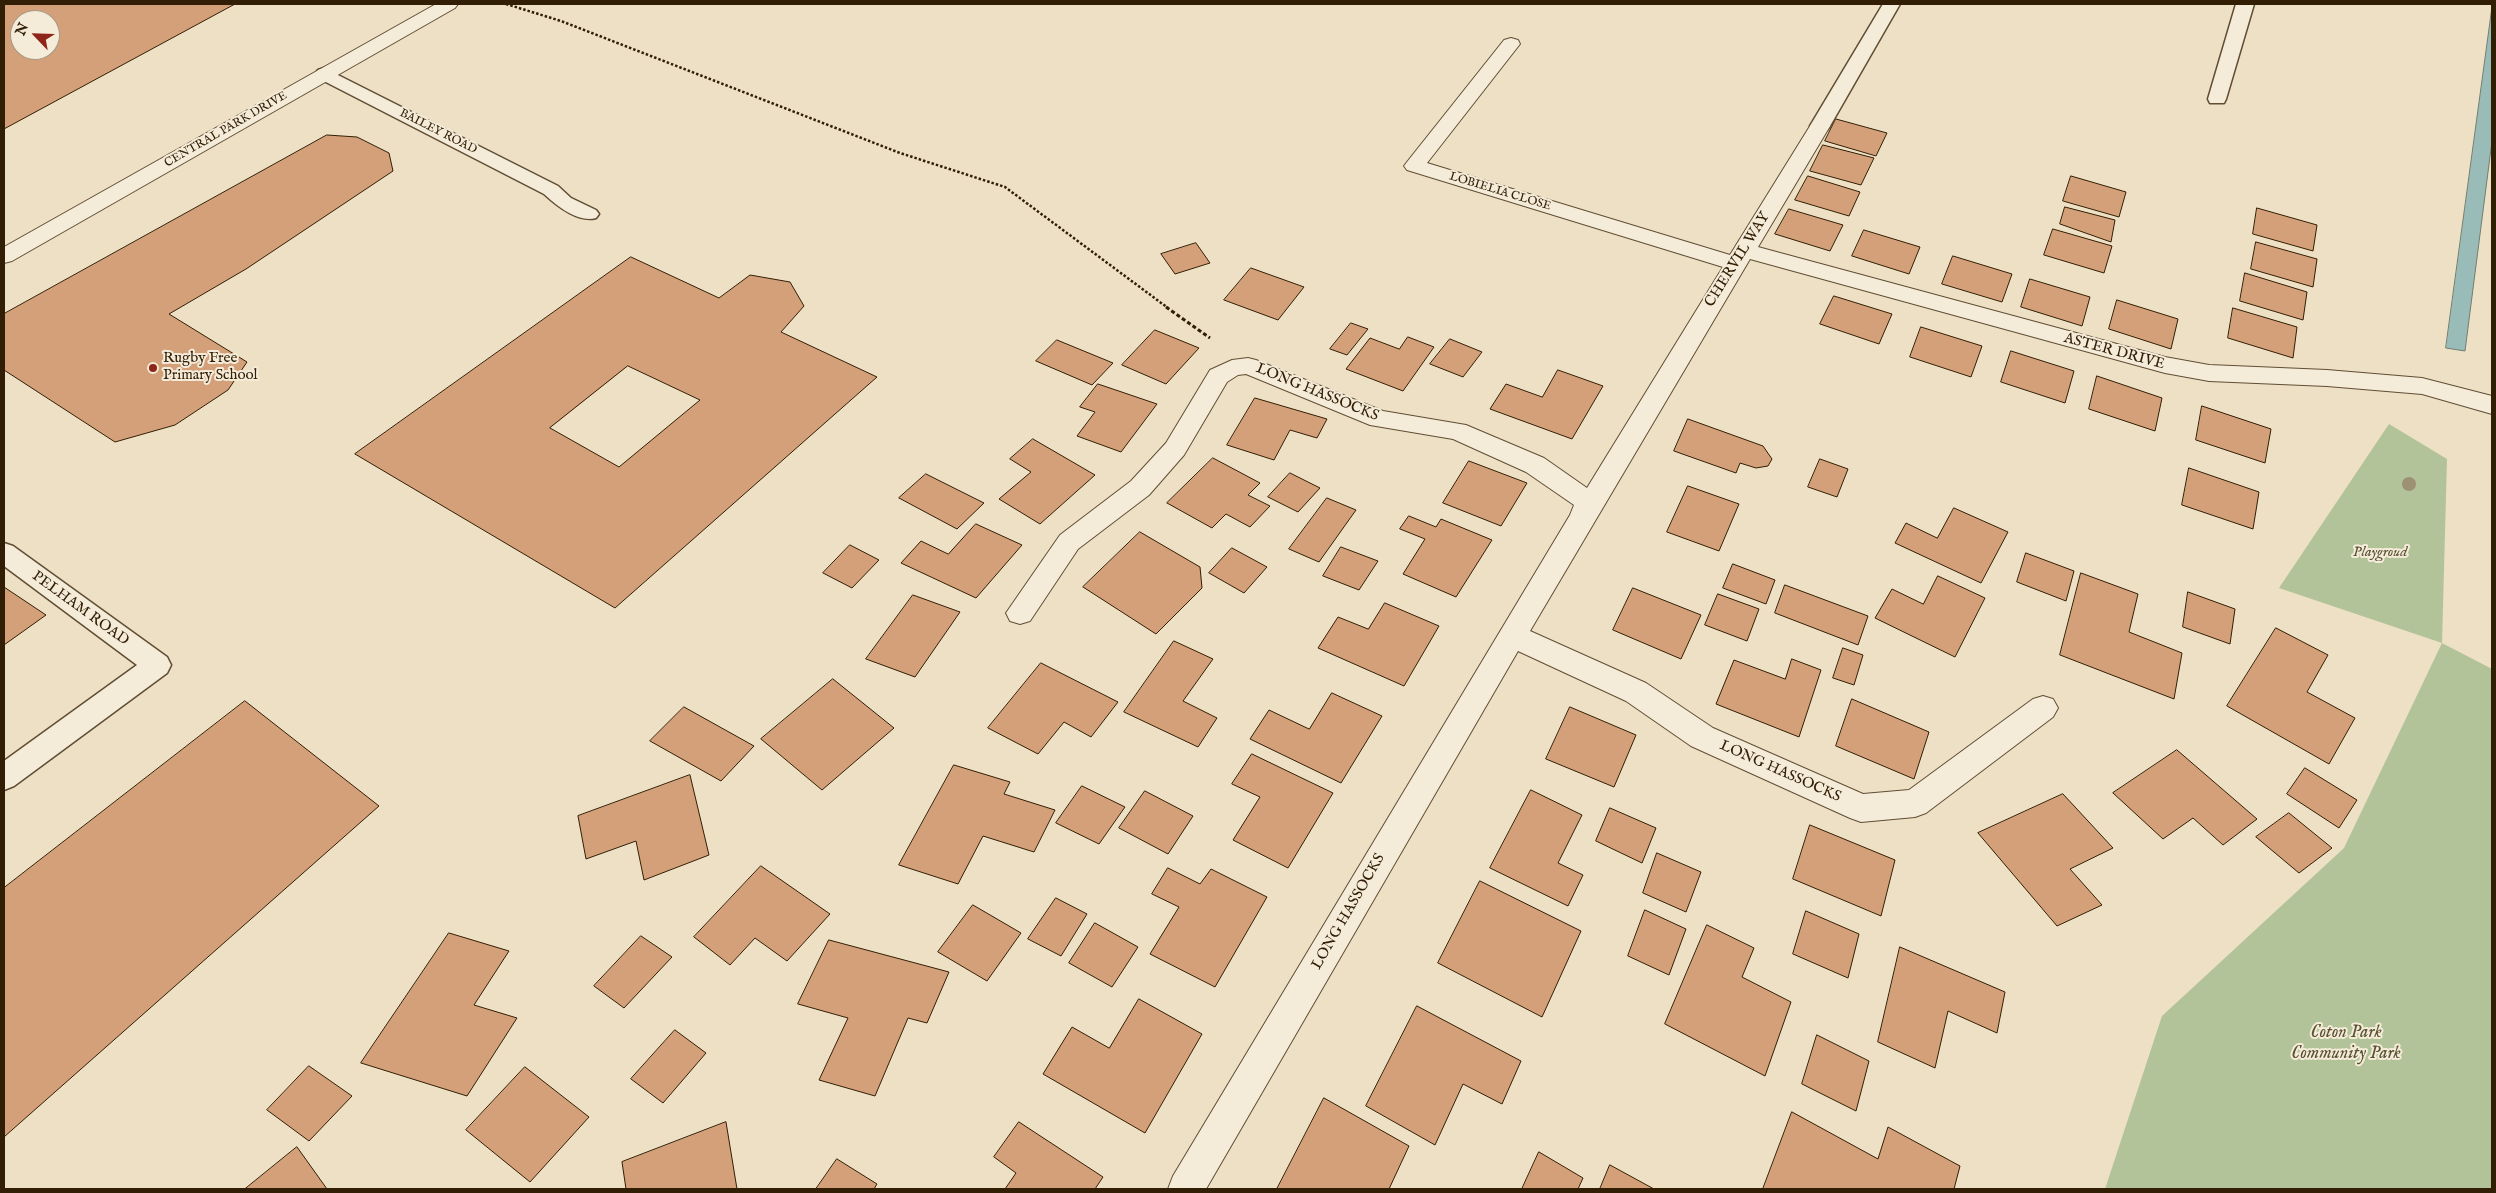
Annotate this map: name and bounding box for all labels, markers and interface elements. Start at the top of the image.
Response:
north arrow [10,10,60,60]
text: N [12,20,33,39]
street label: CENTRAL PARK DRIVE [162,89,290,171]
street label: BAILEY ROAD [397,106,479,158]
street label: LOBIELIA CLOSE [1447,170,1553,214]
street label: CHERVIL WAY [1702,209,1774,311]
street label: ASTER DRIVE [2062,330,2166,374]
place label: Rugby Free Primary School [163,350,258,385]
street label: LONG HASSOCKS [1253,360,1381,426]
marker: Rugby Free Primary School [147,362,159,374]
park label: Playgroud [2353,544,2407,562]
street label: PELHAM ROAD [28,568,132,650]
street label: LONG HASSOCKS [1717,737,1843,807]
street label: LONG HASSOCKS [1308,851,1390,973]
park label: Coton Park Community Park [2291,1022,2401,1064]

